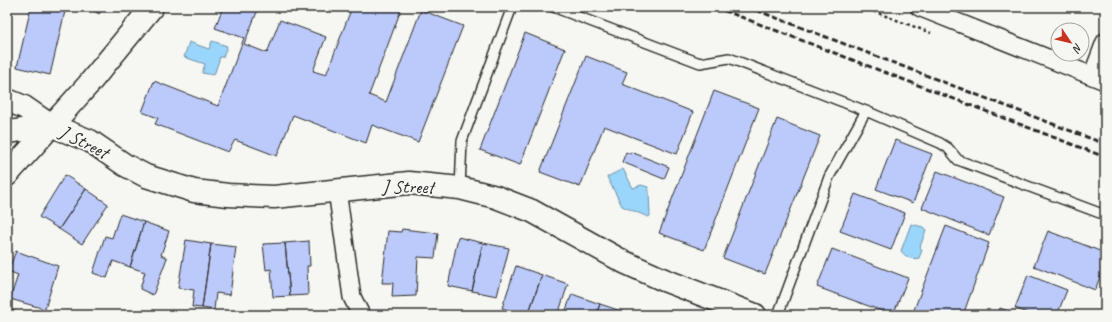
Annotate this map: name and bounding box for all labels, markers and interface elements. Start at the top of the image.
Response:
north arrow [1050,22,1090,62]
text: N [1069,41,1086,56]
street label: J Street [55,119,115,166]
street label: J Street [381,175,436,199]

